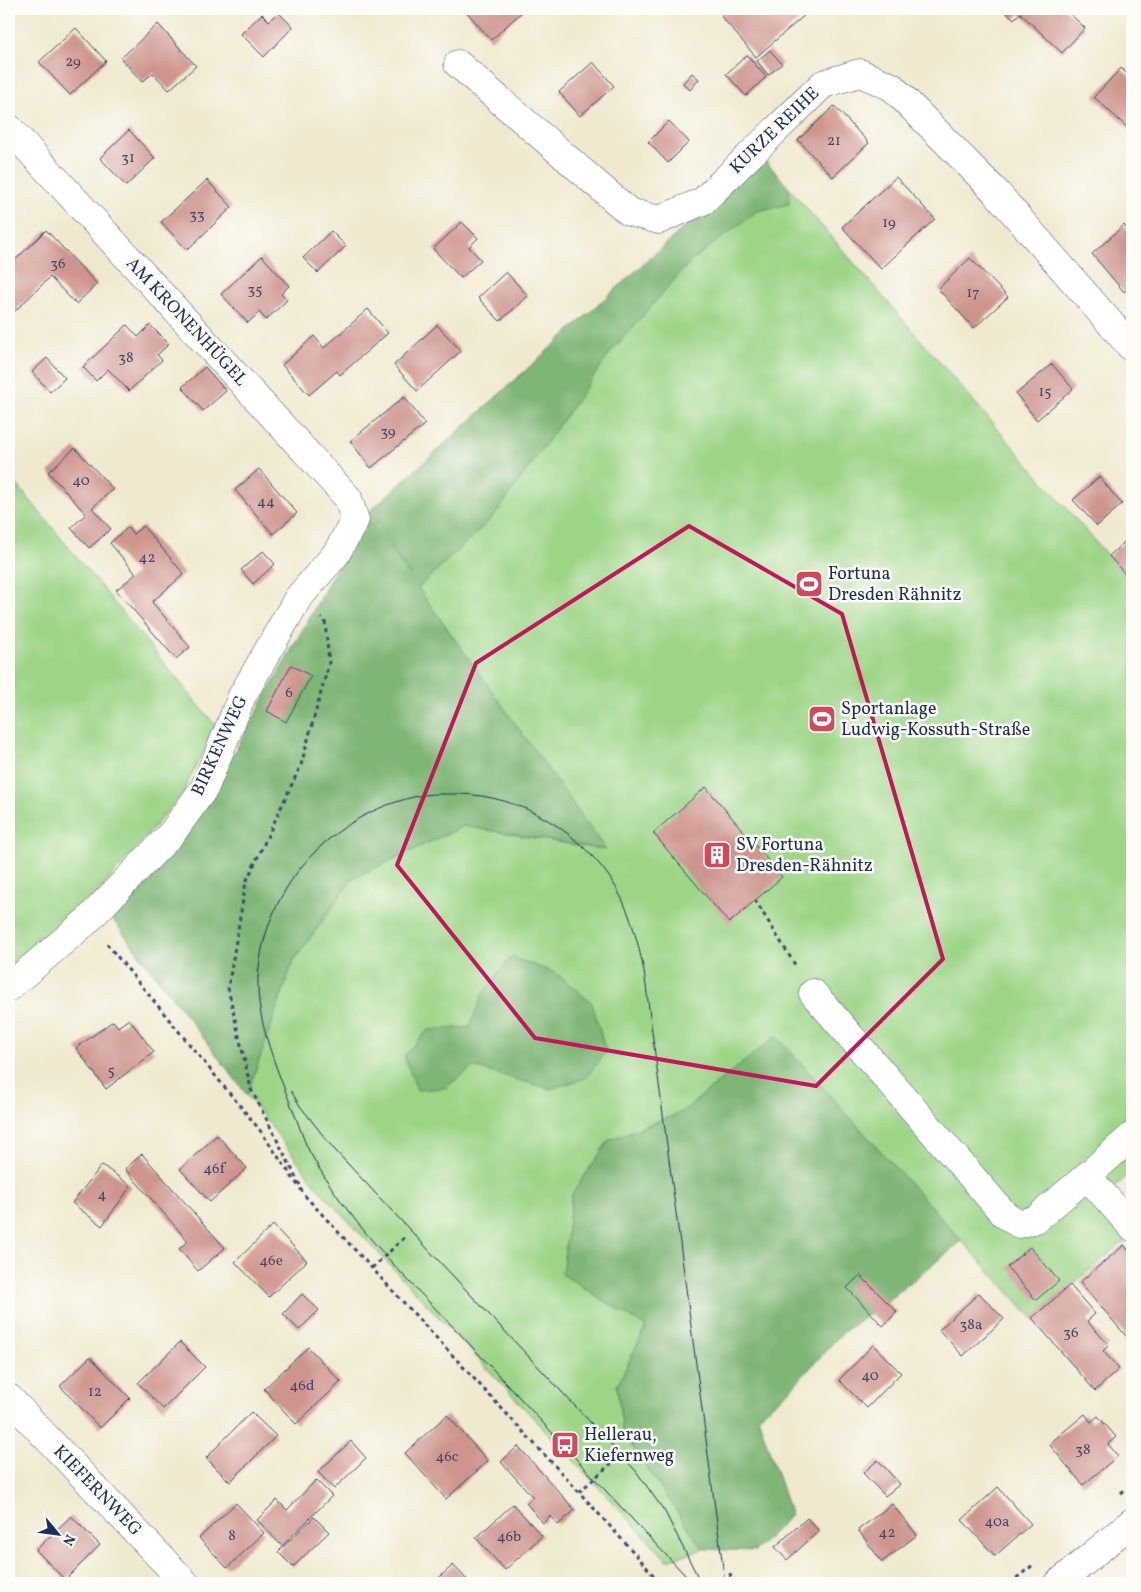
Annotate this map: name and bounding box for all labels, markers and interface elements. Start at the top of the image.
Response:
house number: 29 [65,52,81,73]
street label: KURZE REIHE [725,82,825,180]
house number: 21 [827,131,841,152]
house number: 31 [121,148,135,169]
house number: 33 [189,205,205,226]
house number: 19 [882,213,896,234]
street label: AM KRONENHÜGEL [120,252,252,392]
house number: 36 [50,254,66,275]
house number: 35 [248,280,262,301]
house number: 17 [966,283,980,304]
house number: 38 [118,348,134,369]
house number: 15 [1038,382,1052,403]
house number: 39 [380,422,396,443]
house number: 40 [72,471,90,492]
house number: 44 [257,492,275,513]
house number: 42 [138,548,156,569]
place label: Fortuna Dresden Rähnitz [828,562,961,608]
sports icon: Fortuna Dresden Rähnitz [794,569,824,599]
house number: 6 [285,683,293,704]
street label: BIRKENWEG [186,692,254,800]
place label: Sportanlage Ludwig-Kossuth-Straße [841,697,1030,743]
sports icon: Sportanlage Ludwig-Kossuth-Straße [807,704,837,734]
place label: SV Fortuna Dresden-Rähnitz [736,833,873,879]
building icon: SV Fortuna Dresden-Rähnitz [702,840,732,870]
house number: 5 [107,1061,115,1082]
house number: 46f [203,1159,227,1180]
house number: 4 [98,1185,107,1206]
house number: 46e [259,1251,283,1272]
house number: 38a [960,1315,982,1336]
house number: 36 [1063,1323,1079,1344]
house number: 40 [861,1366,879,1387]
house number: 46d [290,1376,314,1397]
house number: 12 [88,1382,102,1403]
place label: Hellerau, Kiefernweg [584,1423,674,1469]
bus stop icon: Hellerau, Kiefernweg [550,1430,580,1460]
house number: 38 [1075,1440,1091,1461]
street label: KIEFERNWEG [48,1441,146,1541]
house number: 46c [435,1447,459,1468]
north arrow [32,1510,82,1560]
house number: 40a [984,1512,1010,1533]
house number: 42 [878,1523,896,1544]
house number: 8 [228,1526,236,1547]
house number: 46b [497,1527,521,1548]

